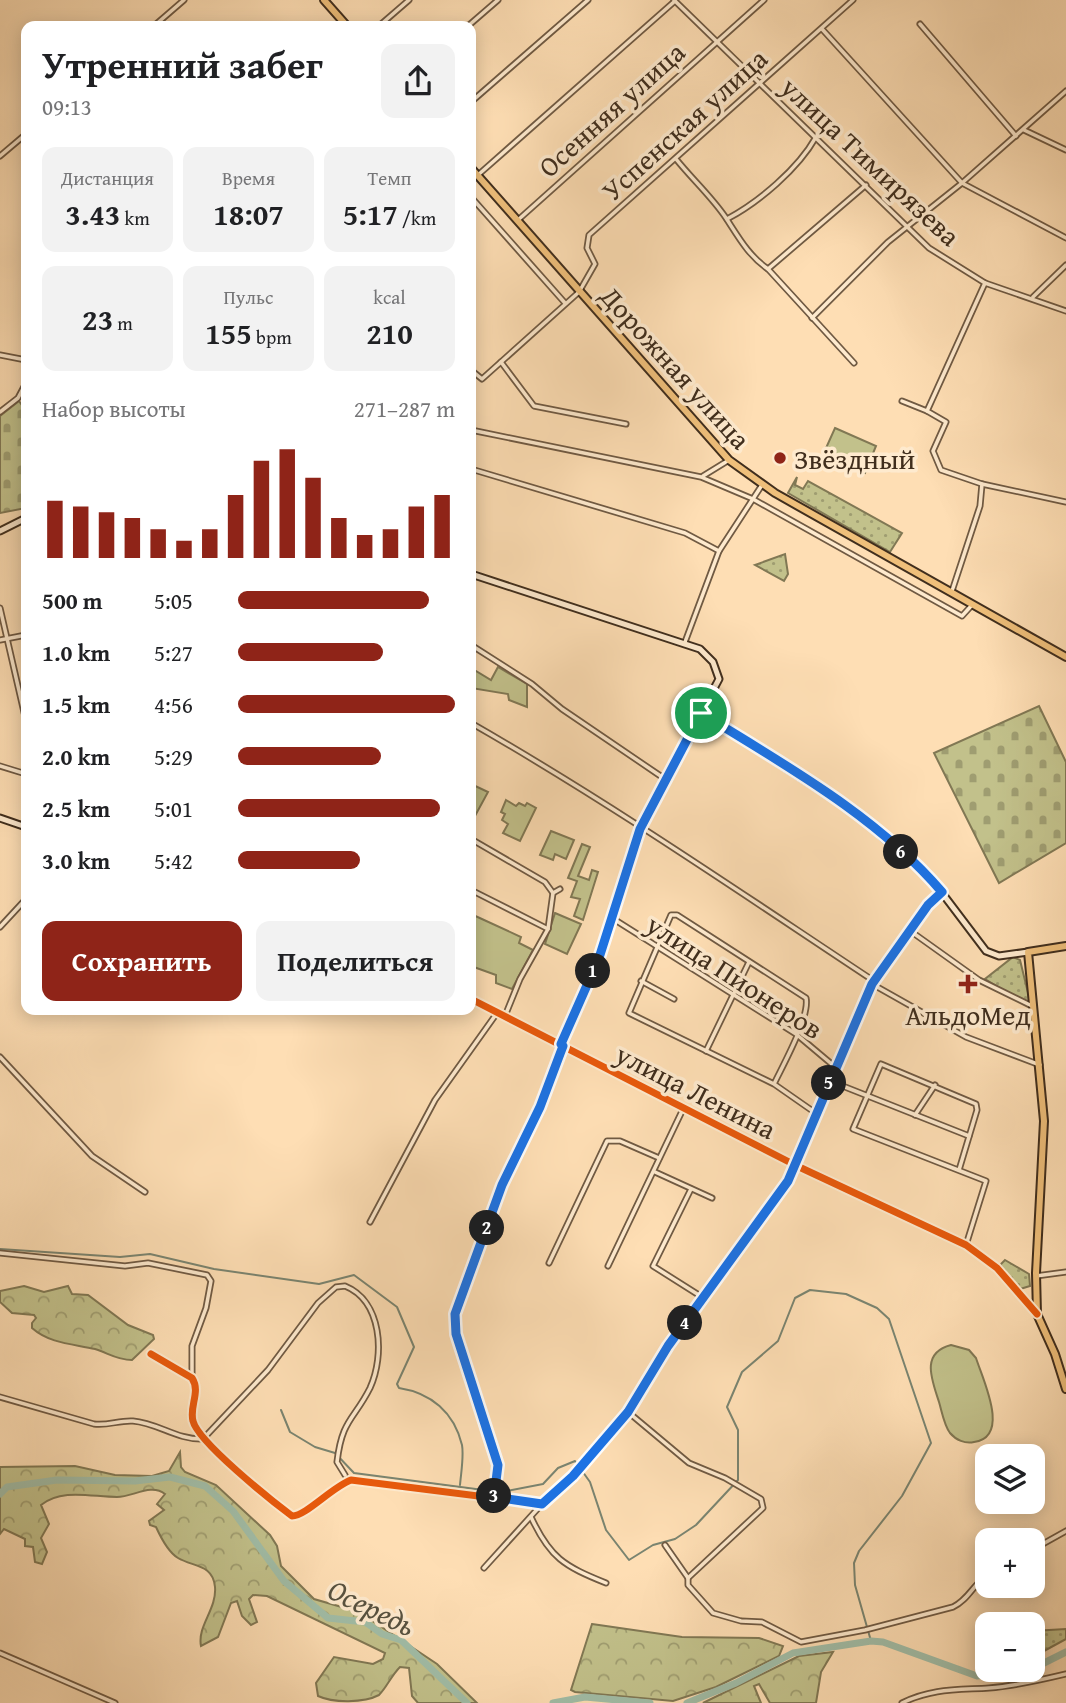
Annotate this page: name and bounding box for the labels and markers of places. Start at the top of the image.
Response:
place label: Звёздный [794,438,915,479]
marker: Звёздный [772,450,788,466]
pin [671,683,731,743]
pin: 6 [884,834,918,870]
pin: 1 [576,954,610,988]
marker: АльдоМед [958,974,978,994]
place label: АльдоМед [905,994,1031,1035]
pin: 5 [812,1066,846,1100]
pin: 2 [470,1210,504,1246]
pin: 4 [668,1306,702,1340]
pin: 3 [476,1478,512,1514]

